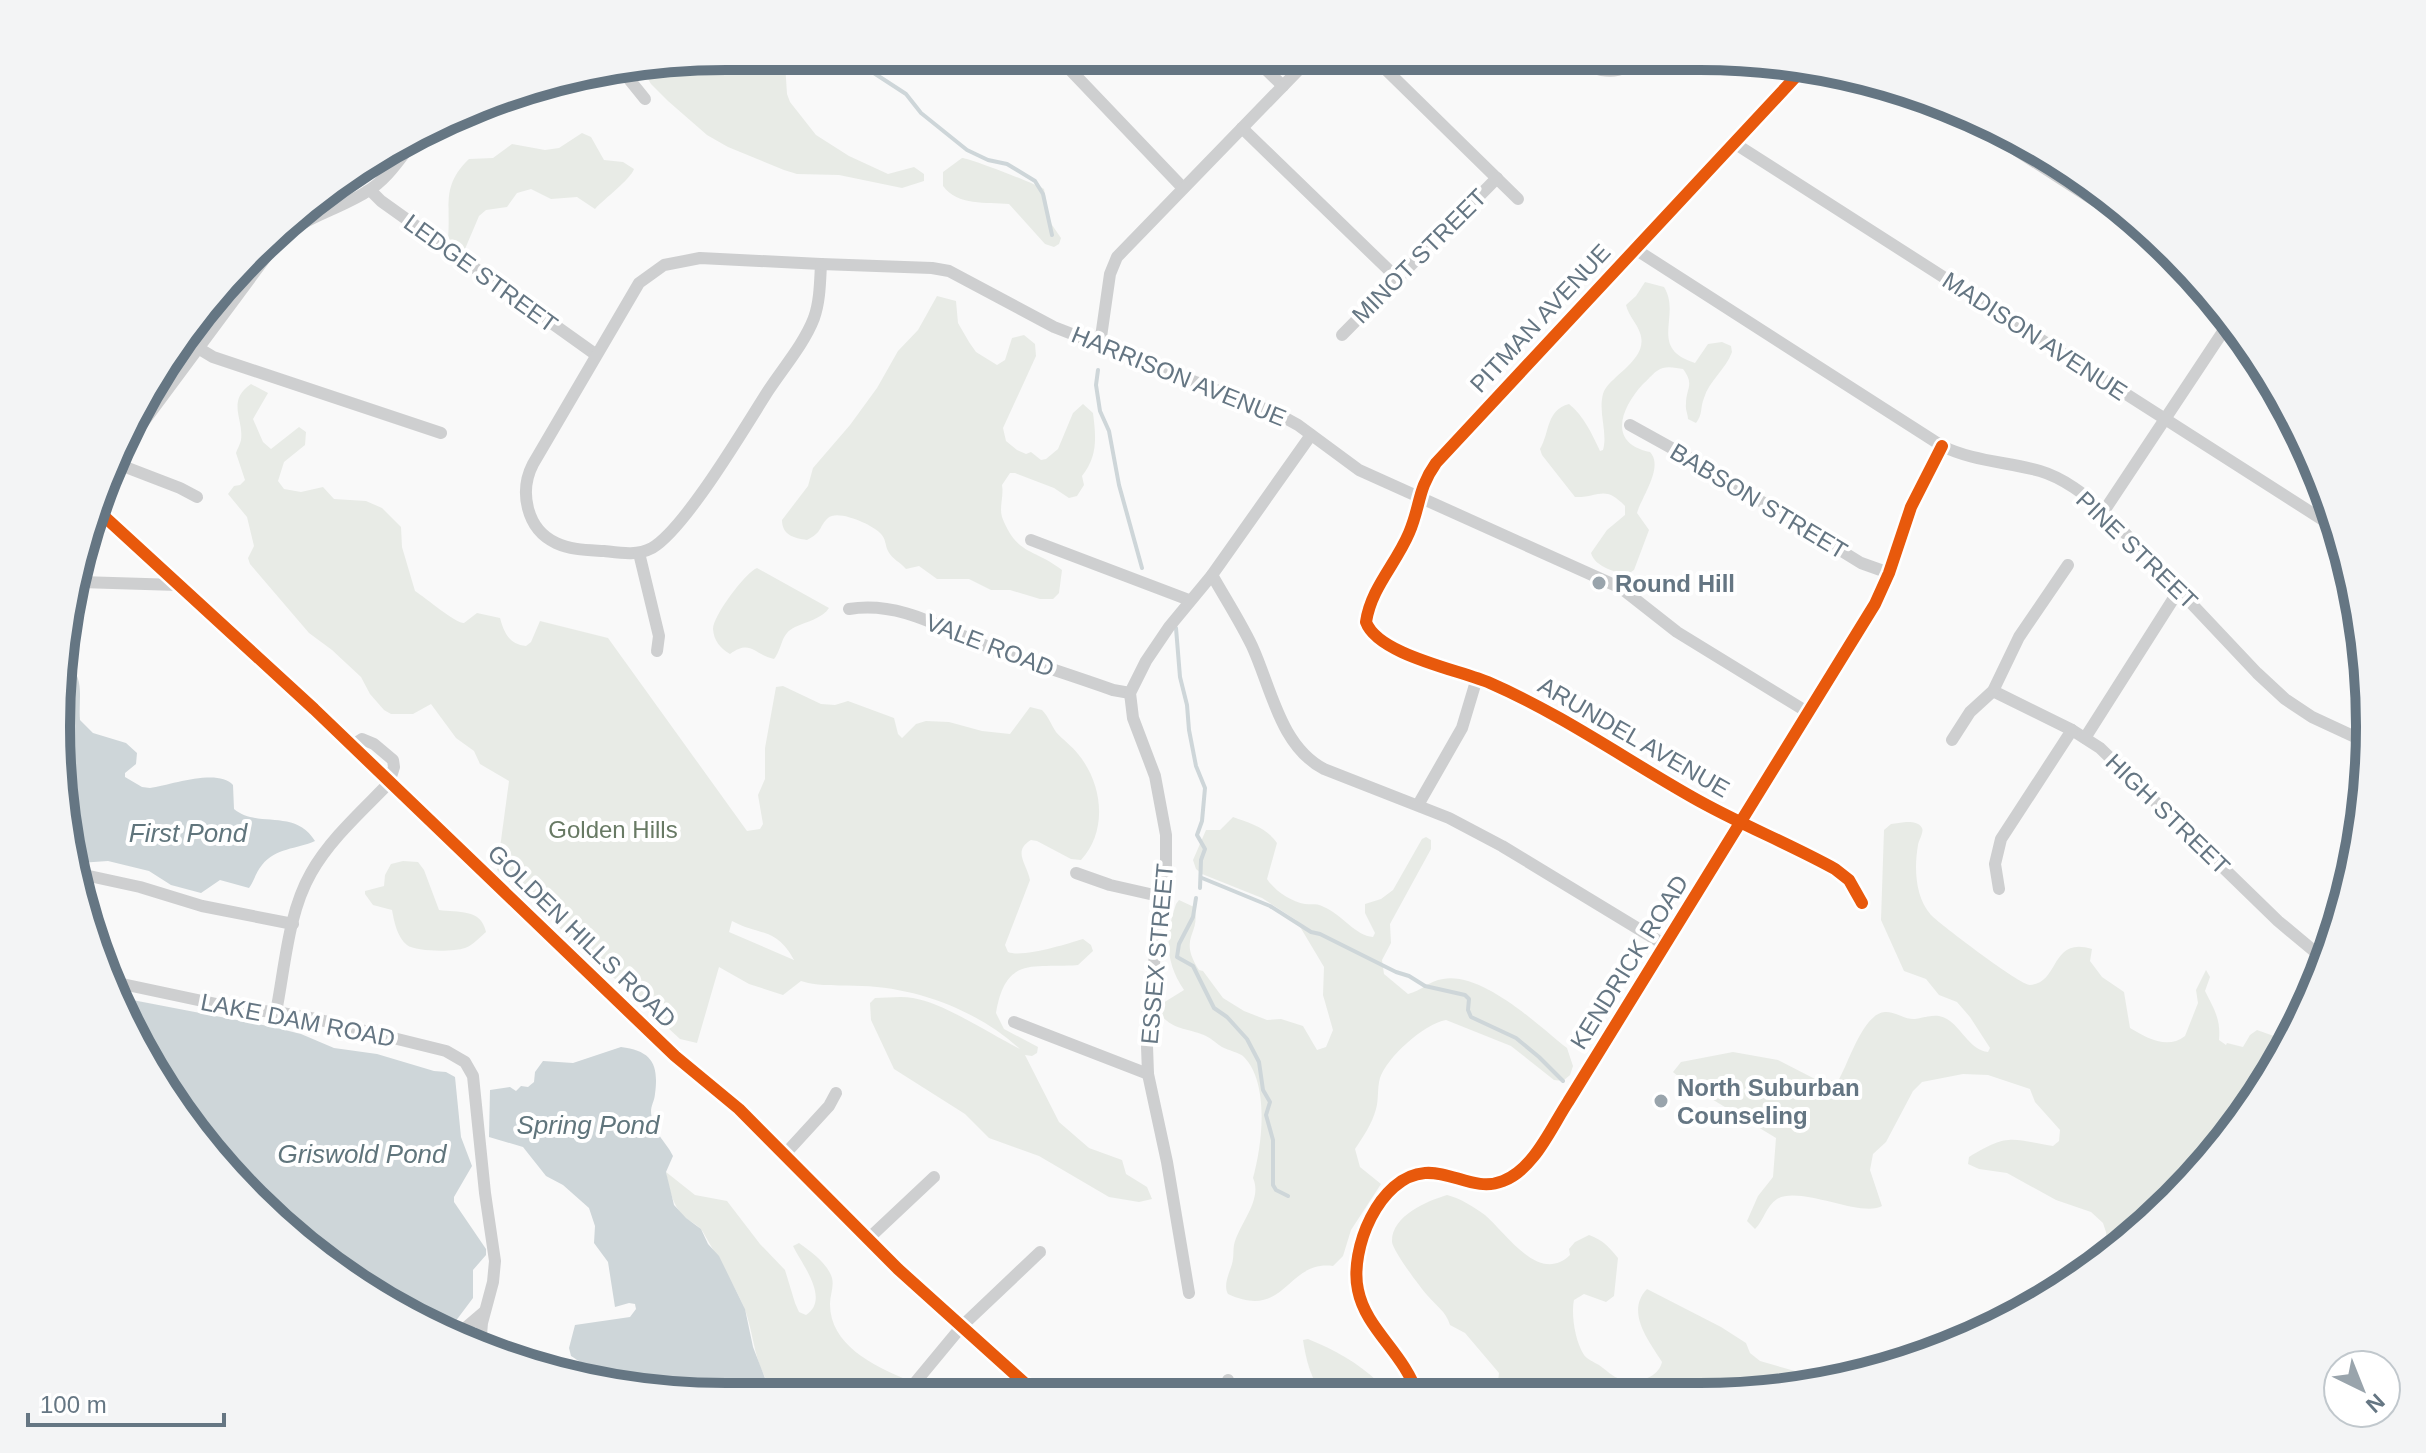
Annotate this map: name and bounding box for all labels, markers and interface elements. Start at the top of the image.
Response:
street label: MINOT STREET [1346,183,1492,329]
street label: LEDGE STREET [399,208,563,338]
street label: PITMAN AVENUE [1464,238,1616,398]
street label: MADISON AVENUE [1938,266,2132,406]
street label: HARRISON AVENUE [1068,321,1290,431]
street label: BABSON STREET [1666,438,1853,565]
street label: PINE STREET [2071,486,2203,615]
place label: Round Hill [1615,570,1735,597]
marker: Round Hill [1590,574,1608,592]
street label: VALE ROAD [922,608,1058,682]
street label: ARUNDEL AVENUE [1534,671,1734,803]
street label: HIGH STREET [2101,748,2236,880]
park label: Golden Hills [548,816,678,843]
water label: First Pond [129,818,249,848]
street label: GOLDEN HILLS ROAD [482,839,682,1033]
street label: ESSEX STREET [1136,862,1178,1046]
street label: KENDRICK ROAD [1565,870,1693,1054]
street label: LAKE DAM ROAD [199,988,397,1052]
place label: North Suburban Counseling [1677,1074,1860,1129]
marker: North Suburban Counseling [1652,1092,1670,1110]
water label: Spring Pond [516,1110,661,1140]
water label: Griswold Pond [277,1139,448,1169]
north arrow [2322,1349,2402,1429]
scale bar [28,1377,224,1427]
text: N [2361,1389,2390,1418]
text: 100 m [40,1391,107,1418]

